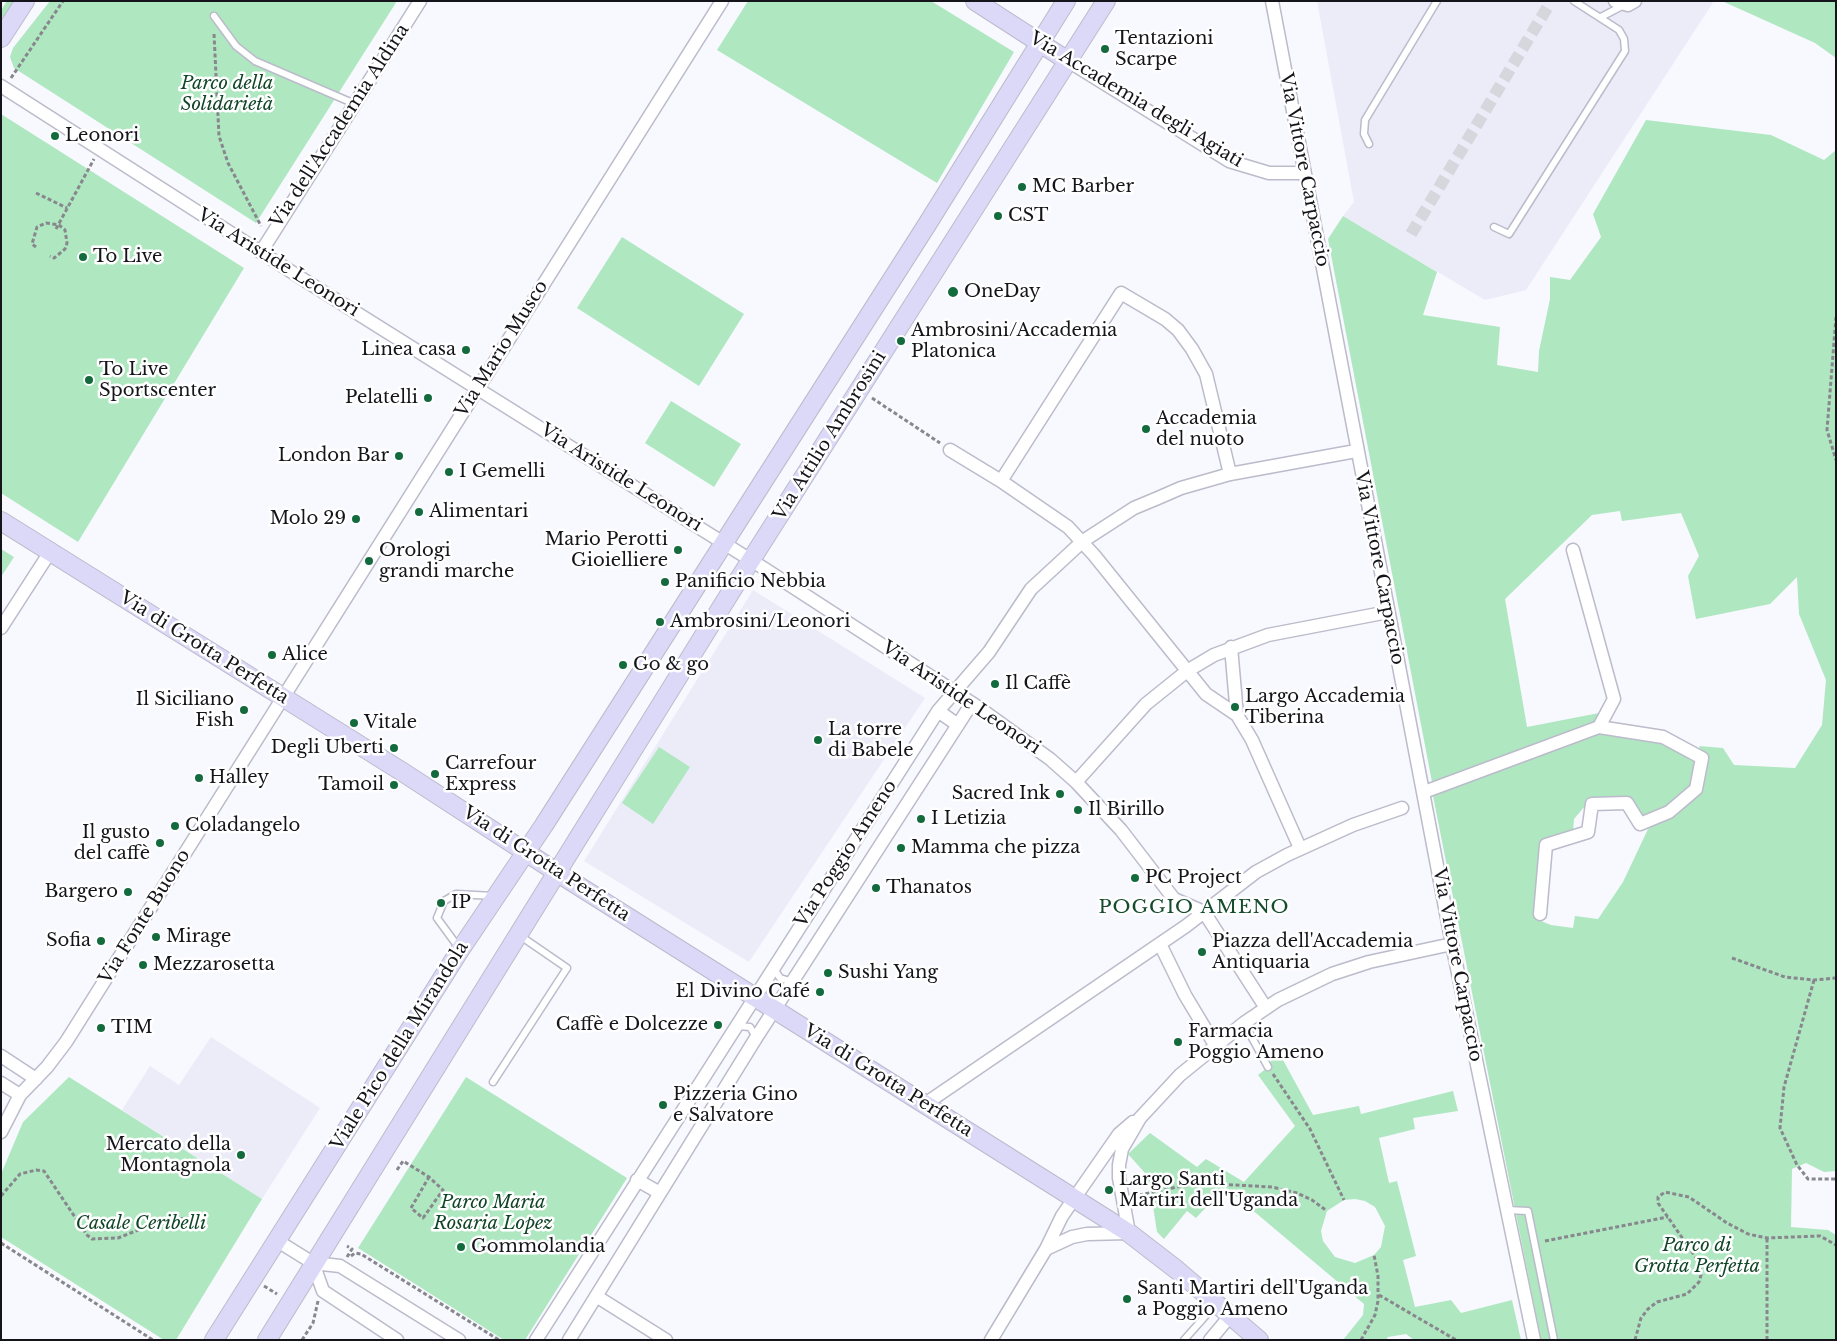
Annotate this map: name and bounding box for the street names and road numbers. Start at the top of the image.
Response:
street label: Via dell'Accademia Aldina [266,20,414,232]
street label: Via Accademia degli Agiati [1025,28,1247,172]
street label: Via Vittore Carpaccio [1275,71,1333,269]
street label: Via Aristide Leonori [193,204,363,322]
street label: Via Mario Musco [451,277,553,421]
street label: Via Attilio Ambrosini [769,347,891,525]
street label: Via Aristide Leonori [536,419,706,537]
street label: Via Vittore Carpaccio [1350,469,1408,667]
street label: Via di Grotta Perfetta [116,587,292,709]
street label: Via Aristide Leonori [878,637,1044,759]
street label: Via Poggio Ameno [790,776,902,932]
street label: Via di Grotta Perfetta [458,802,634,926]
street label: Via Fonte Buono [95,846,195,988]
street label: Via Vittore Carpaccio [1428,866,1486,1064]
street label: Viale Pico della Mirandola [327,938,473,1154]
street label: Via di Grotta Perfetta [800,1020,976,1142]

